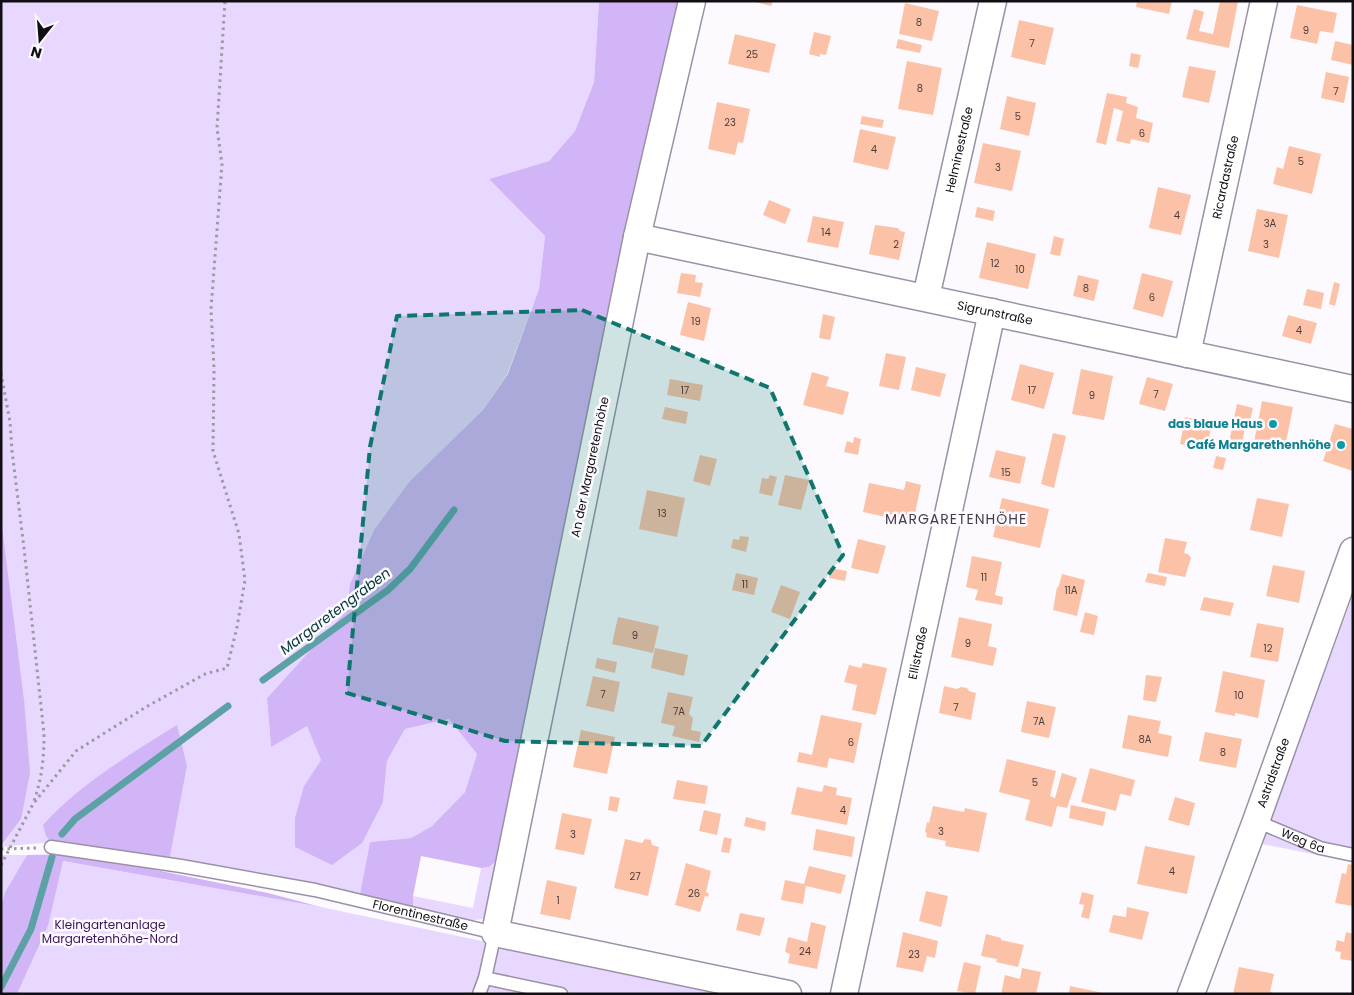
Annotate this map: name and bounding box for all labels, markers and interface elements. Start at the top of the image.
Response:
north arrow [15,15,65,65]
house number: 8 [916,15,922,30]
house number: 9 [1303,23,1309,38]
house number: 7 [1029,36,1035,51]
text: N [28,41,44,64]
house number: 25 [746,47,758,62]
house number: 8 [917,81,923,96]
house number: 7 [1333,84,1339,99]
street label: Helminestraße [941,105,977,194]
house number: 5 [1015,109,1021,124]
house number: 23 [724,115,736,130]
house number: 6 [1139,126,1145,141]
street label: Ricardastraße [1208,134,1242,221]
house number: 4 [871,142,877,157]
house number: 5 [1298,154,1304,169]
house number: 3 [995,160,1001,175]
house number: 4 [1174,208,1180,223]
house number: 3A [1264,216,1277,231]
house number: 14 [821,225,831,240]
house number: 2 [893,237,899,252]
house number: 3 [1263,237,1269,252]
house number: 12 [991,256,1000,271]
house number: 10 [1015,262,1025,277]
house number: 8 [1083,281,1089,296]
house number: 6 [1149,290,1155,305]
street label: Sigrunstraße [956,296,1034,329]
house number: 19 [691,314,701,329]
house number: 4 [1296,323,1302,338]
house number: 17 [681,383,690,398]
house number: 17 [1028,383,1037,398]
house number: 7 [1153,387,1159,402]
house number: 9 [1089,388,1095,403]
street label: An der Margaretenhöhe [566,395,613,539]
place label: das blaue Haus [1168,415,1263,432]
marker: das blaue Haus [1267,418,1279,430]
place label: Café Margarethenhöhe [1187,436,1332,453]
marker: Café Margarethenhöhe [1335,439,1347,451]
house number: 15 [1001,465,1011,480]
house number: 13 [657,506,667,521]
district label: MARGARETENHÖHE [885,509,1027,529]
water label: Margaretengraben [276,563,394,659]
house number: 11 [981,570,987,585]
house number: 11 [742,577,748,592]
house number: 11A [1064,583,1078,598]
street label: Ellistraße [904,625,932,681]
house number: 9 [632,628,638,643]
house number: 9 [965,636,971,651]
house number: 12 [1264,641,1273,656]
house number: 7 [600,687,606,702]
house number: 10 [1234,688,1244,703]
house number: 7 [953,700,959,715]
house number: 7A [673,704,685,719]
house number: 7A [1033,714,1045,729]
house number: 8A [1138,732,1152,747]
house number: 6 [848,735,854,750]
street label: Astridstraße [1252,735,1293,810]
house number: 8 [1220,745,1226,760]
house number: 5 [1032,775,1038,790]
house number: 4 [840,803,846,818]
house number: 3 [938,824,944,839]
street label: Weg 6a [1279,824,1326,857]
house number: 3 [570,827,576,842]
house number: 4 [1169,864,1175,879]
house number: 27 [629,869,641,884]
house number: 26 [688,886,700,901]
house number: 1 [556,893,560,908]
street label: Florentinestraße [371,895,470,934]
park label: Kleingartenanlage Margaretenhöhe-Nord [42,916,178,947]
house number: 24 [799,944,811,959]
house number: 23 [908,947,920,962]

